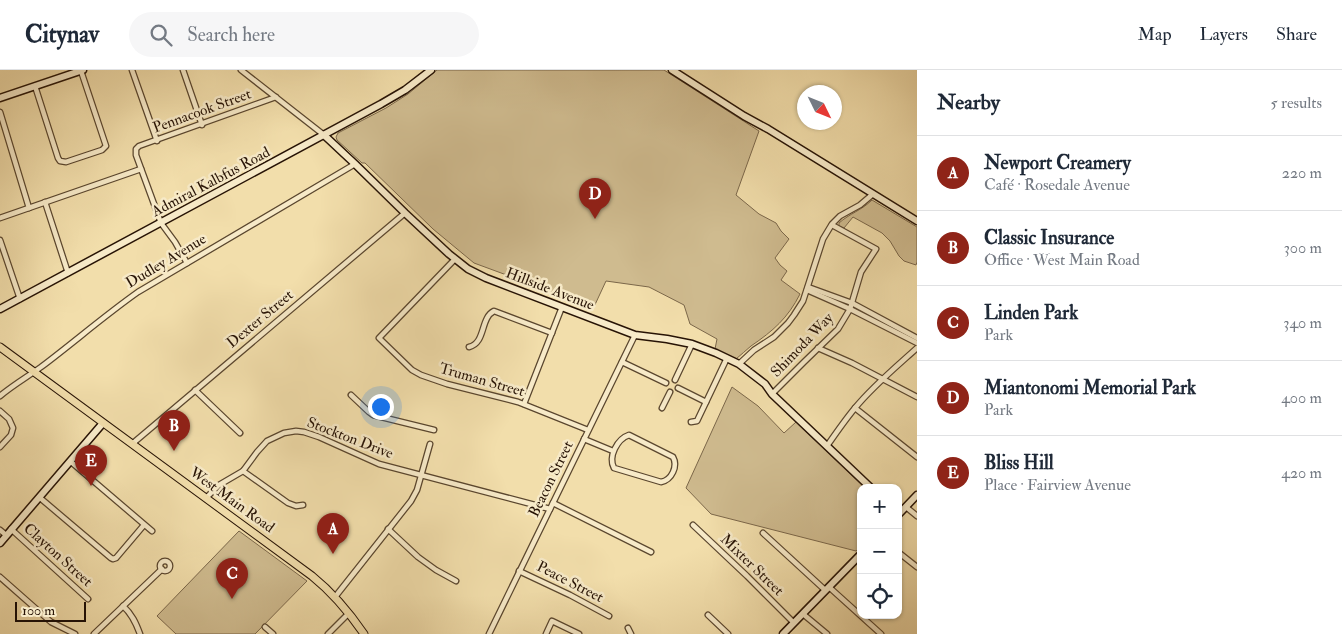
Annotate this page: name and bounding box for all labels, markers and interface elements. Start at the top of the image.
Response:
search box [129,12,479,57]
text: Citynav [25,19,99,50]
icon: search [147,21,175,49]
text: Search here [187,23,275,47]
text: Map [1138,23,1172,46]
text: Layers [1200,23,1248,46]
text: Share [1276,23,1317,46]
street label: Pennacook Street [150,84,254,138]
north arrow [797,85,842,130]
text: Nearby [937,89,1000,116]
text: 5 results [1271,93,1322,113]
street label: Admiral Kalbfus Road [148,142,274,222]
text: Newport Creamery [984,151,1131,175]
text: A [948,163,958,183]
text: 220 m [1282,163,1322,183]
text: Café · Rosedale Avenue [984,175,1130,195]
pin: D [579,178,611,219]
text: Classic Insurance [984,226,1114,250]
street label: Dudley Avenue [122,230,210,292]
text: B [948,238,958,258]
text: 300 m [1284,238,1322,258]
text: Office · West Main Road [984,250,1140,270]
street label: Hillside Avenue [503,263,597,315]
street label: Dexter Street [223,286,297,352]
text: Linden Park [984,301,1078,325]
street label: Shimoda Way [767,309,838,381]
text: C [947,313,959,333]
text: 340 m [1283,313,1322,333]
text: Park [984,325,1013,345]
street label: Truman Street [437,359,527,401]
text: Miantonomi Memorial Park [984,376,1196,400]
text: D [946,388,960,408]
text: 400 m [1281,388,1322,408]
your location [368,394,394,420]
text: Park [984,400,1013,420]
pin: B [158,410,190,451]
street label: Stockton Drive [304,413,396,463]
street label: Beacon Street [524,438,578,520]
pin: E [75,445,107,486]
text: Bliss Hill [984,451,1054,475]
street label: West Main Road [185,462,279,537]
text: E [947,463,959,483]
text: 420 m [1281,463,1322,483]
text: Place · Fairview Avenue [984,475,1131,495]
map controls [857,484,902,619]
button: + [857,484,902,529]
pin: A [317,513,349,554]
street label: Clayton Street [19,519,97,591]
button: − [857,529,902,574]
street label: Mixter Street [716,530,788,600]
street label: Peace Street [533,557,607,607]
pin: C [216,558,248,599]
button: locate [857,574,902,619]
scale bar [15,599,86,622]
text: 100 m [22,602,55,619]

